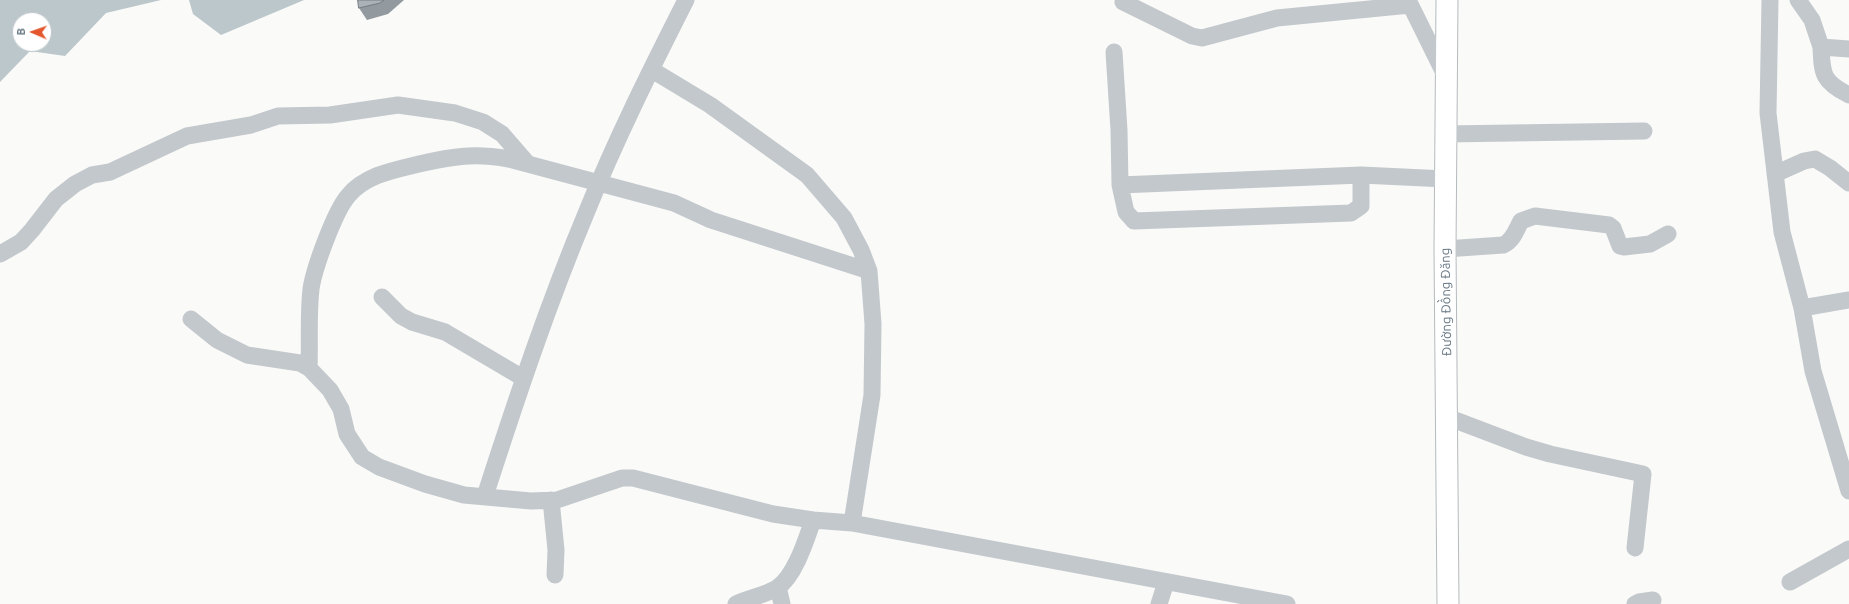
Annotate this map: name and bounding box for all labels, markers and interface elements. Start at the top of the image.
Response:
north arrow [12,12,52,52]
text: B [15,28,27,35]
street label: Đường Đồng Đăng [1437,248,1455,356]

